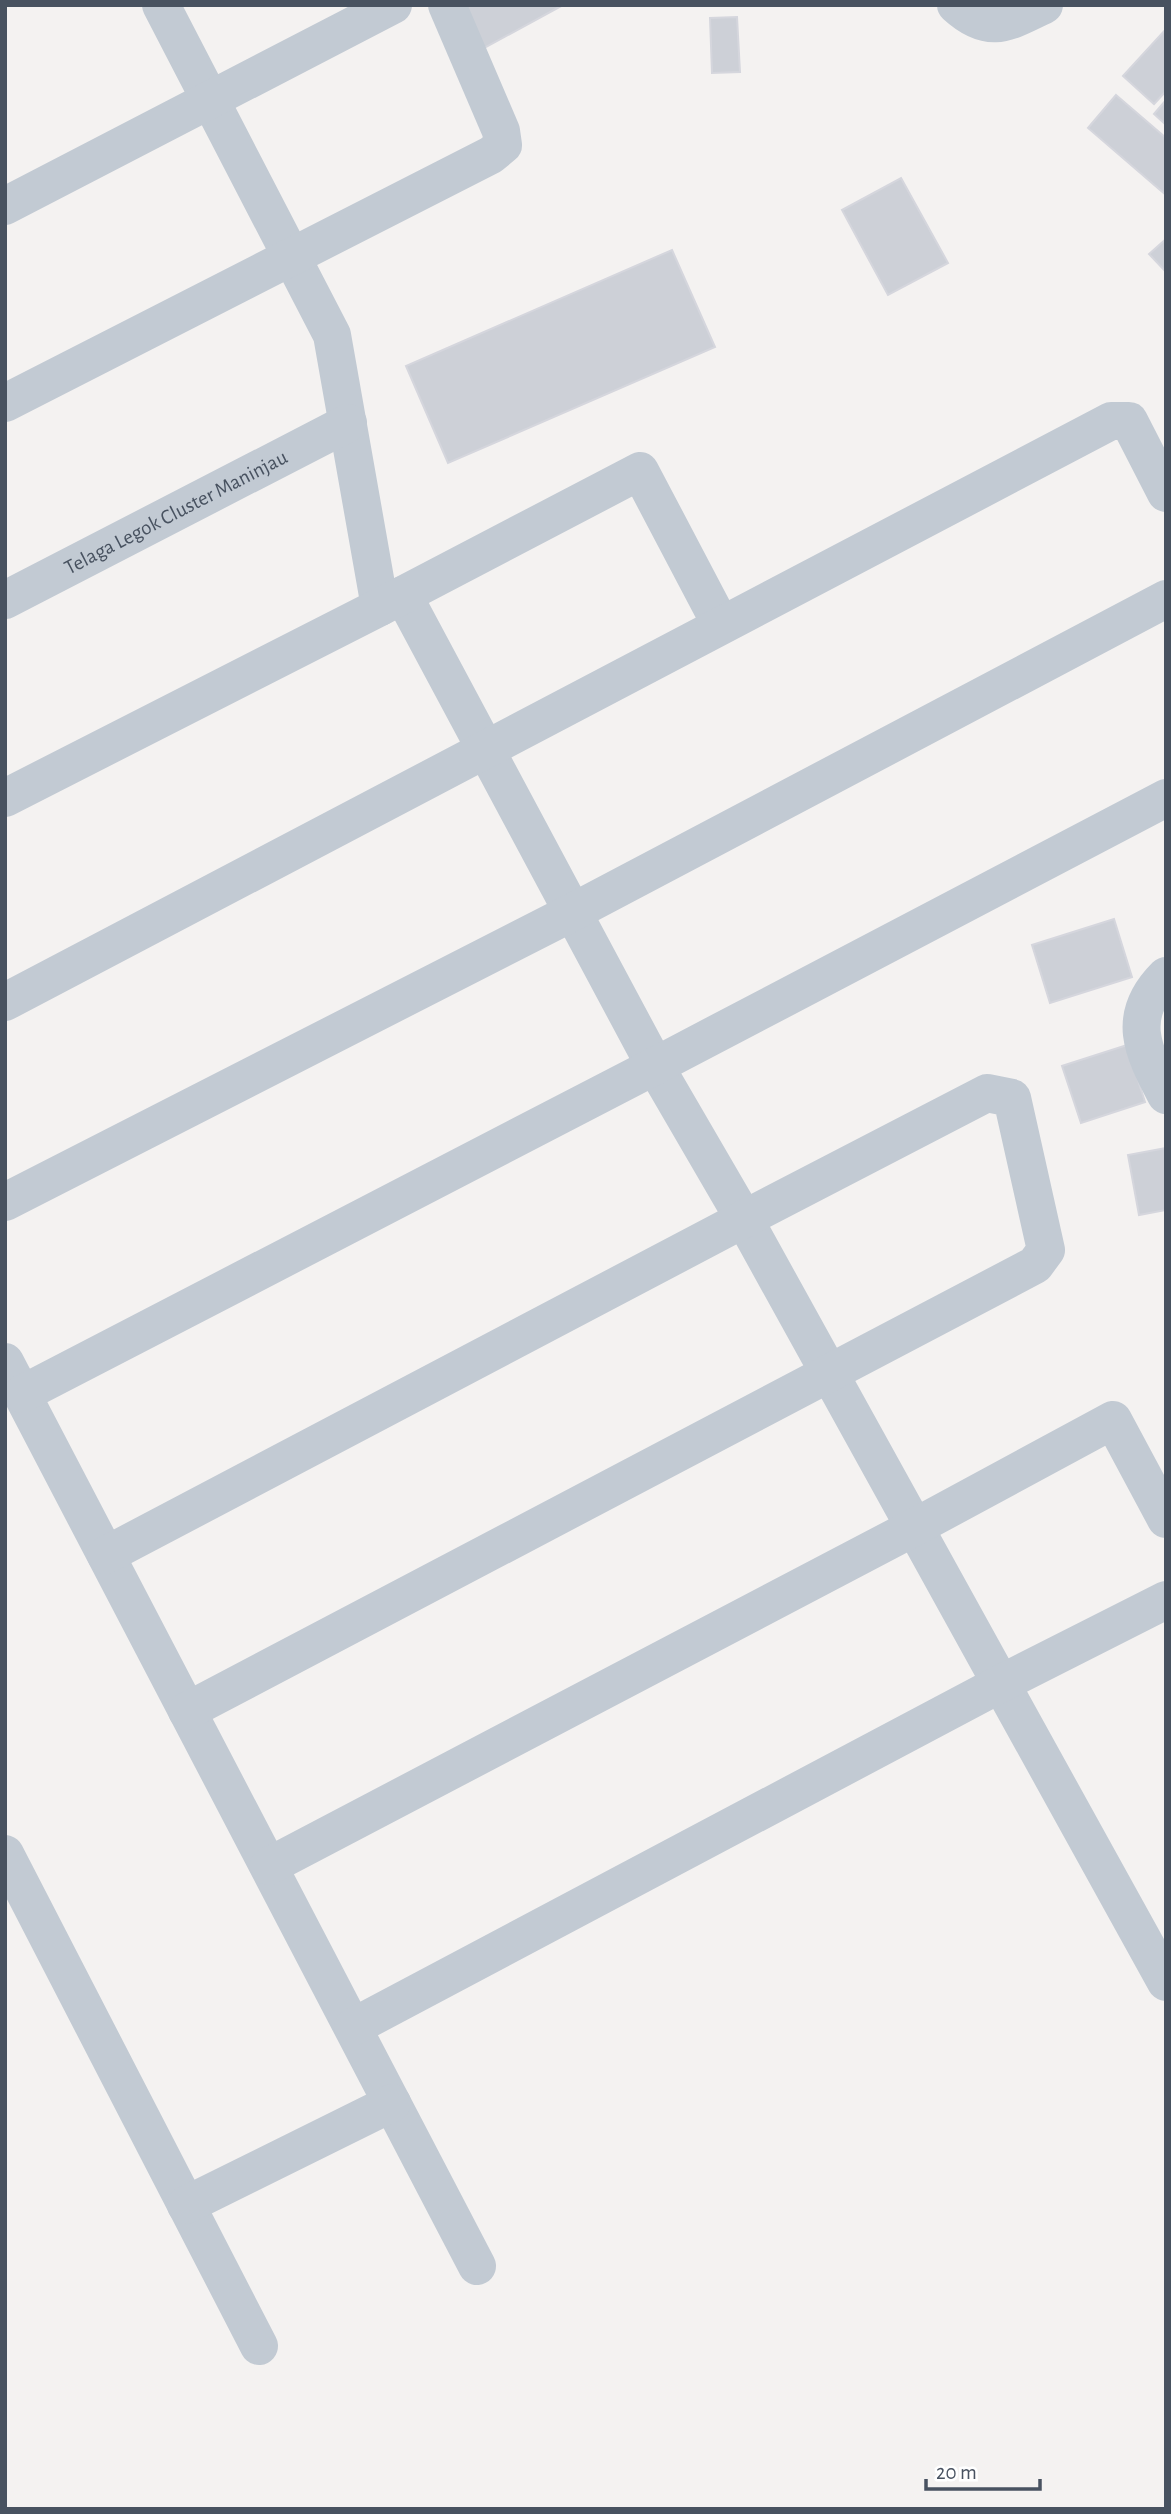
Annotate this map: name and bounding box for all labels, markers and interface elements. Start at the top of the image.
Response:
street label: Telaga Legok Cluster Maninjau [61,446,291,578]
scale bar [926,2448,1040,2492]
text: 20 m [936,2462,977,2483]

